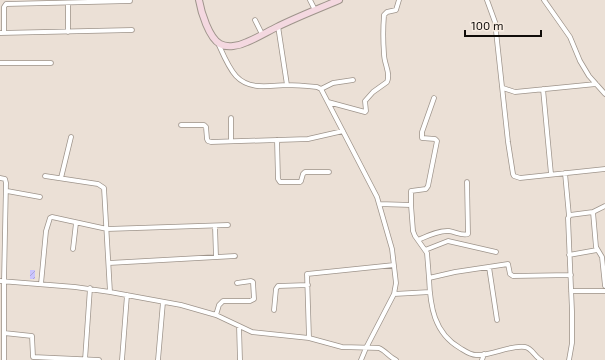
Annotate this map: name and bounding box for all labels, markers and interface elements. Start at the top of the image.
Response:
scale bar [465,12,541,38]
text: 100 m [471,18,503,32]

